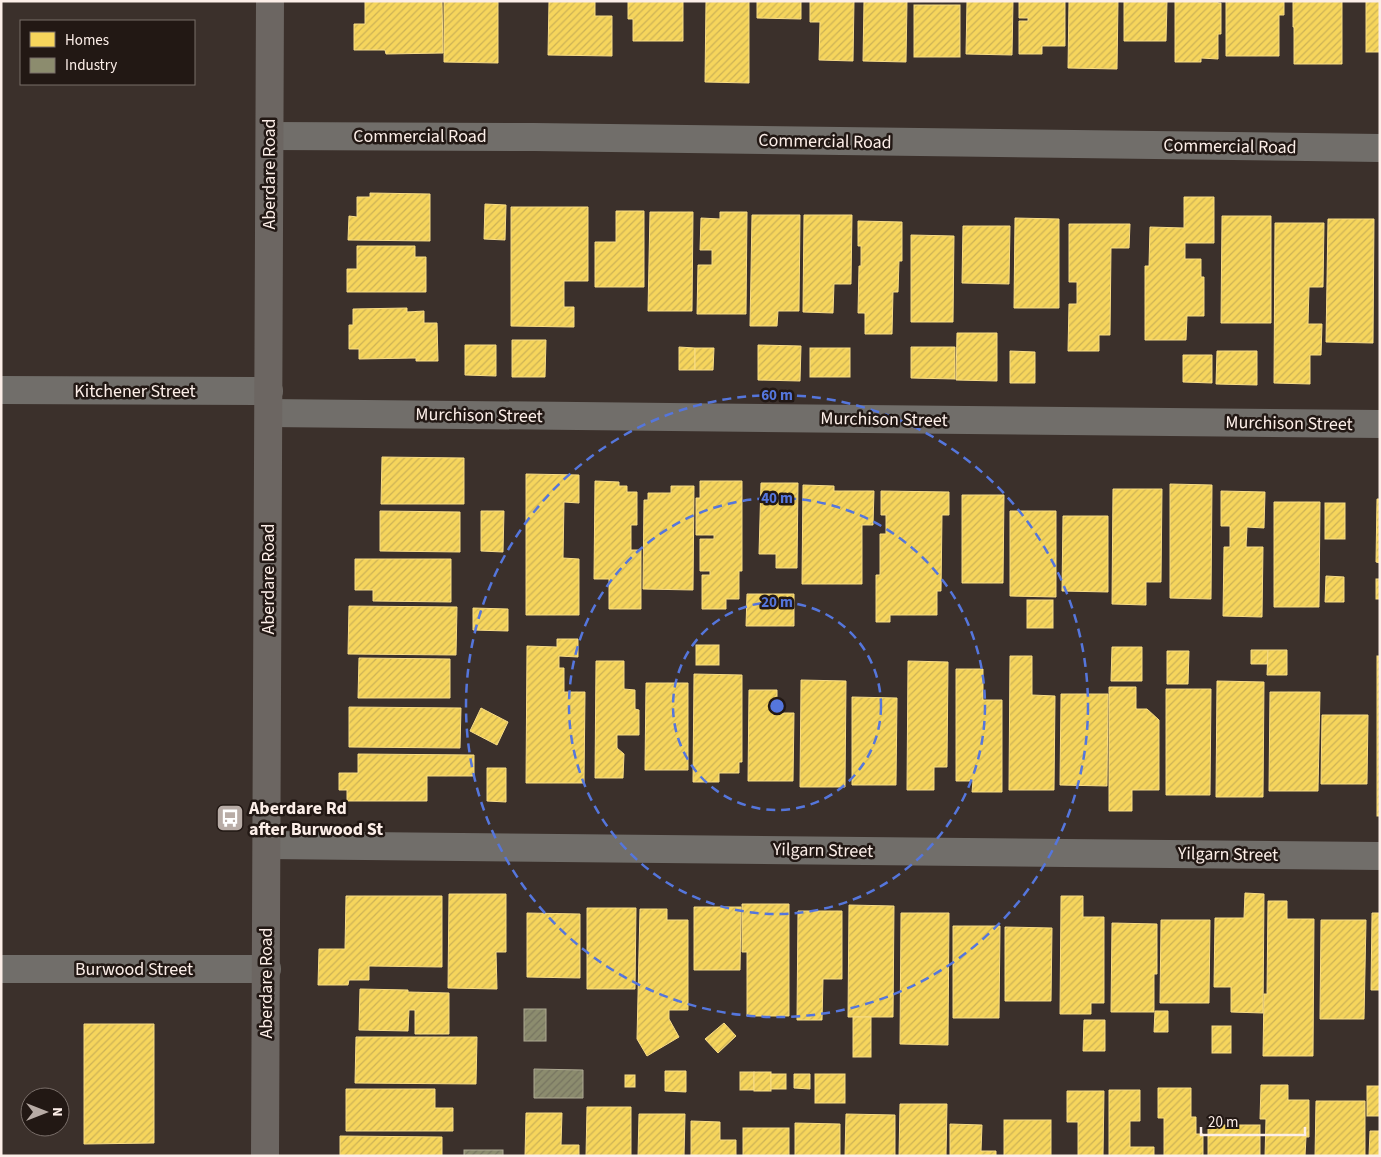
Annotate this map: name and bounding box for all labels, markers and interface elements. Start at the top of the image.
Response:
legend [20,20,195,85]
text: Homes [65,30,109,51]
text: Industry [65,55,117,76]
street label: Aberdare Road [257,118,282,230]
street label: Commercial Road [353,124,487,149]
street label: Commercial Road [758,128,892,155]
street label: Commercial Road [1163,133,1297,160]
street label: Kitchener Street [74,379,196,404]
text: 60 m [761,385,793,406]
street label: Murchison Street [415,402,543,429]
street label: Murchison Street [820,406,948,433]
street label: Murchison Street [1225,410,1353,437]
text: 40 m [761,488,793,509]
street label: Aberdare Road [256,523,281,635]
text: 20 m [761,592,793,613]
centre of rings [768,697,786,715]
place label: Aberdare Rd after Burwood St [248,796,383,842]
bus stop icon: Aberdare Rd after Burwood St [215,803,245,833]
street label: Yilgarn Street [772,837,873,864]
street label: Yilgarn Street [1177,841,1278,868]
street label: Aberdare Road [254,927,279,1039]
street label: Burwood Street [75,957,193,982]
north arrow [20,1087,70,1137]
scale bar [1201,1104,1305,1136]
text: N [47,1107,67,1117]
text: 20 m [1208,1112,1238,1133]

